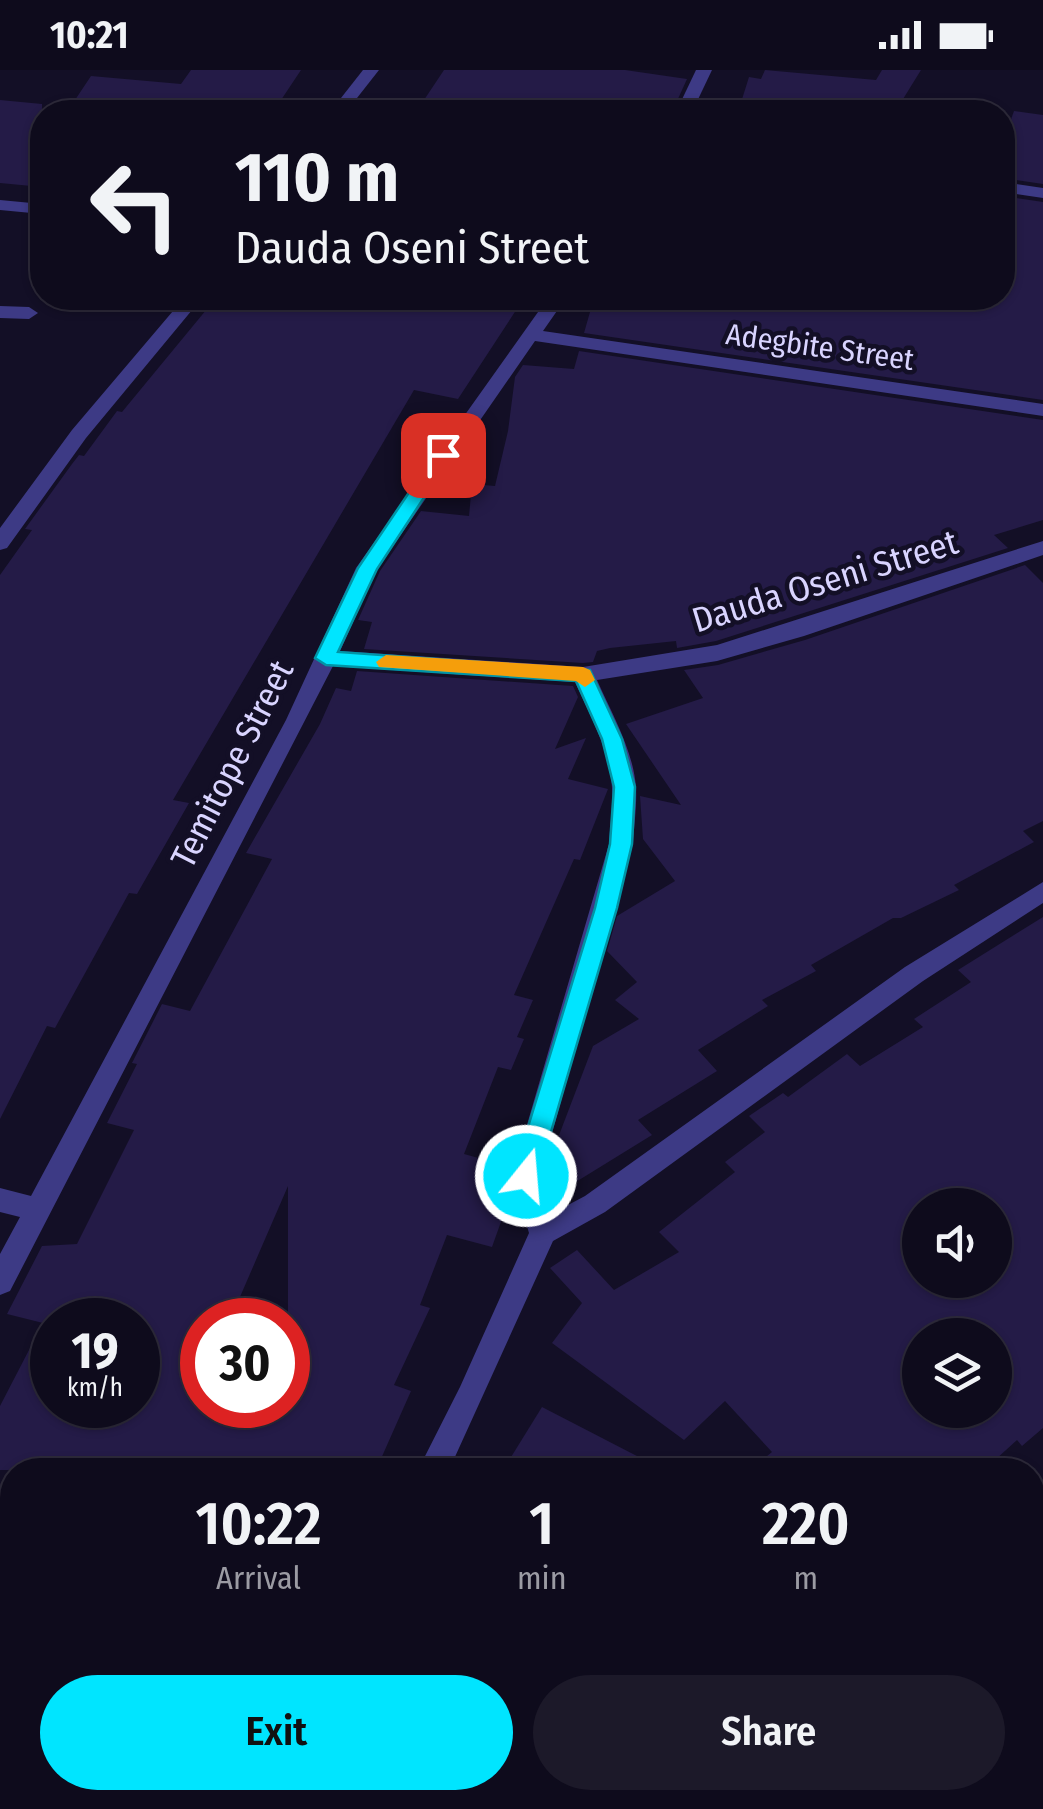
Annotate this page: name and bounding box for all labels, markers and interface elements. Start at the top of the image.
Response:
text: 10:21 [50,12,129,58]
text: 110 m [235,136,399,220]
icon: left [70,140,200,270]
text: Dauda Oseni Street [235,221,589,275]
street label: Adegbite Street [724,316,916,378]
pin [401,413,486,498]
icon: arrive [416,428,471,483]
street label: Dauda Oseni Street [687,521,963,641]
street label: Temitope Street [162,653,302,875]
position arrow [474,1124,578,1228]
map controls [902,1188,1012,1428]
button: sound [902,1188,1012,1298]
speed limit sign: 30 [180,1298,310,1428]
button: layers [902,1318,1012,1428]
text: 19 [71,1321,118,1381]
text: km/h [67,1373,123,1403]
text: 10:22 [196,1488,322,1560]
text: 1 [529,1488,554,1560]
text: 220 [762,1488,849,1560]
text: Arrival [216,1559,301,1597]
text: min [517,1559,567,1597]
text: m [793,1559,818,1597]
button: Exit [40,1675,513,1790]
button: Share [533,1675,1005,1790]

